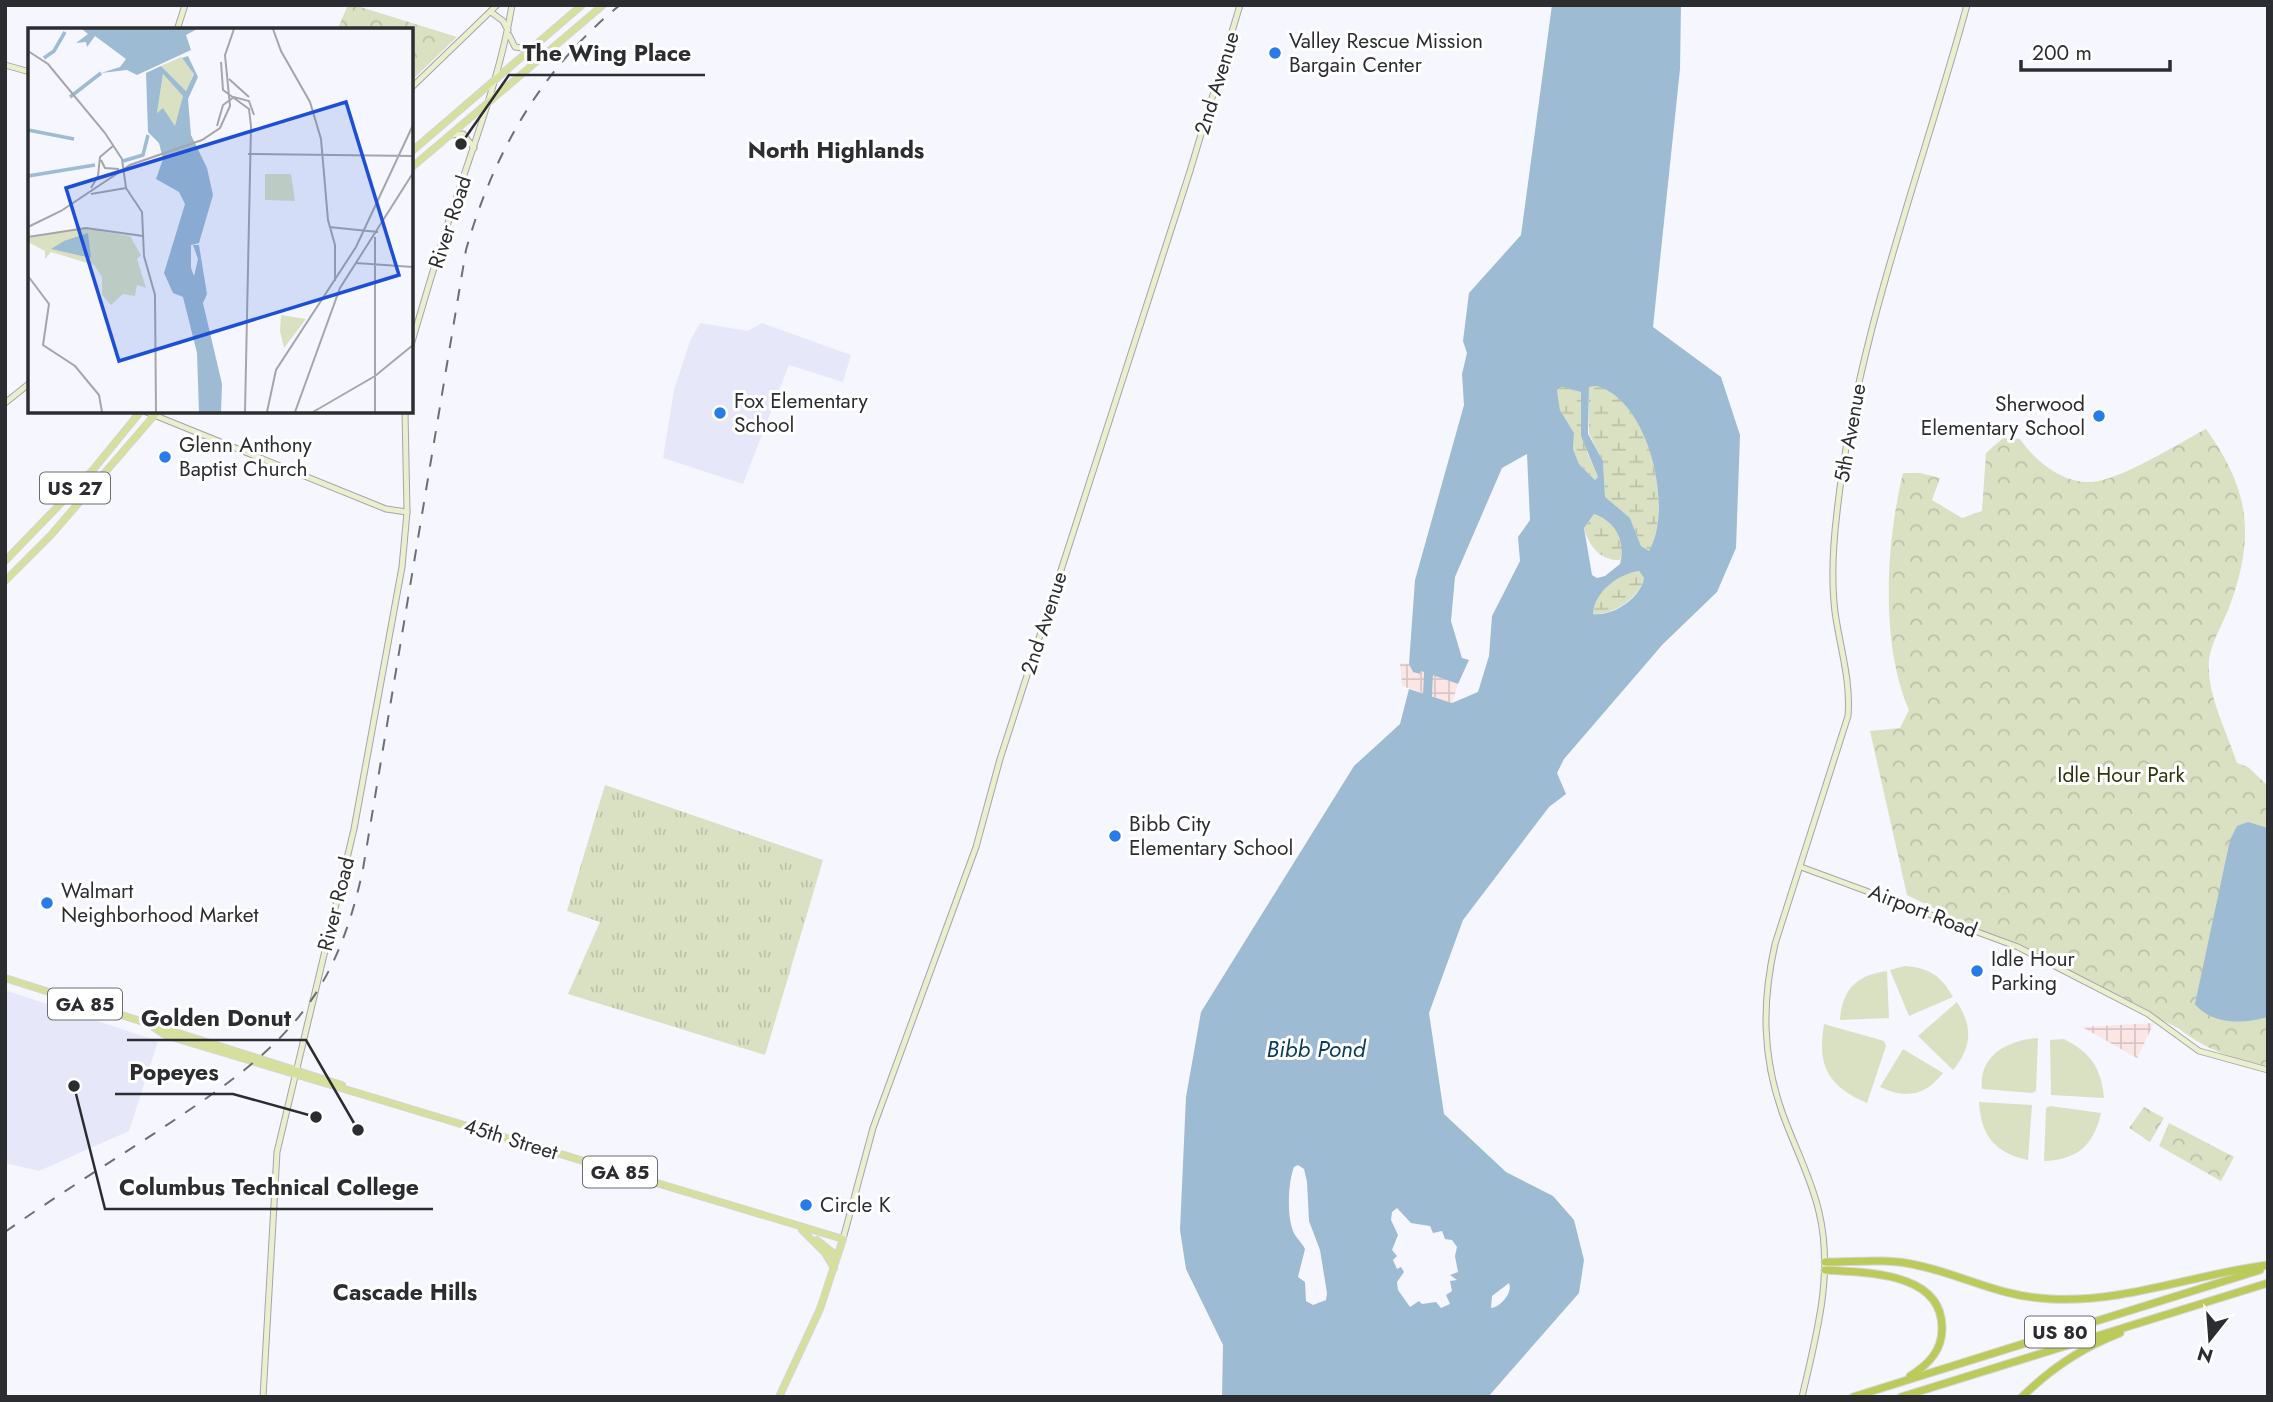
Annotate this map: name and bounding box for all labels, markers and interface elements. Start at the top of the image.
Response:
place label: Valley Rescue Mission Bargain Center [1289,26,1483,80]
street label: 2nd Avenue [1187,27,1247,138]
inset map [28,28,413,413]
scale bar [2021,28,2170,72]
callout: The Wing Place [509,31,705,75]
text: The Wing Place [523,36,691,70]
text: 200 m [2032,38,2092,68]
marker: Valley Rescue Mission Bargain Center [1267,45,1283,61]
district label: North Highlands [748,133,924,167]
street label: River Road [421,172,479,272]
street label: 5th Avenue [1827,381,1873,485]
place label: Fox Elementary School [734,386,869,440]
place label: Sherwood Elementary School [1921,389,2085,443]
marker: Fox Elementary School [712,405,728,421]
marker: Sherwood Elementary School [2091,408,2107,424]
place label: Glenn Anthony Baptist Church [179,430,313,484]
marker: Glenn Anthony Baptist Church [157,449,173,465]
road number: US 27 [40,472,110,503]
street label: 2nd Avenue [1013,567,1075,678]
park label: Idle Hour Park [2057,760,2186,790]
place label: Bibb City Elementary School [1129,809,1293,863]
marker: Bibb City Elementary School [1107,828,1123,844]
street label: River Road [310,854,362,954]
place label: Walmart Neighborhood Market [61,876,259,930]
street label: Airport Road [1864,877,1982,945]
marker: Walmart Neighborhood Market [39,895,55,911]
place label: Idle Hour Parking [1991,944,2076,998]
marker: Idle Hour Parking [1969,963,1985,979]
road number: GA 85 [48,988,122,1020]
callout: Golden Donut [127,996,306,1040]
text: Golden Donut [141,1001,292,1035]
water label: Bibb Pond [1267,1032,1367,1066]
callout: Popeyes [115,1050,233,1094]
text: Popeyes [129,1055,219,1089]
street label: 45th Street [460,1111,562,1167]
road number: GA 85 [583,1156,657,1188]
callout: Columbus Technical College [105,1165,433,1209]
text: Columbus Technical College [119,1170,419,1204]
place label: Circle K [820,1190,891,1220]
marker: Circle K [798,1197,814,1213]
district label: Cascade Hills [333,1275,477,1309]
north arrow [2175,1304,2245,1374]
road number: US 80 [2025,1316,2095,1348]
text: N [2194,1340,2216,1370]

